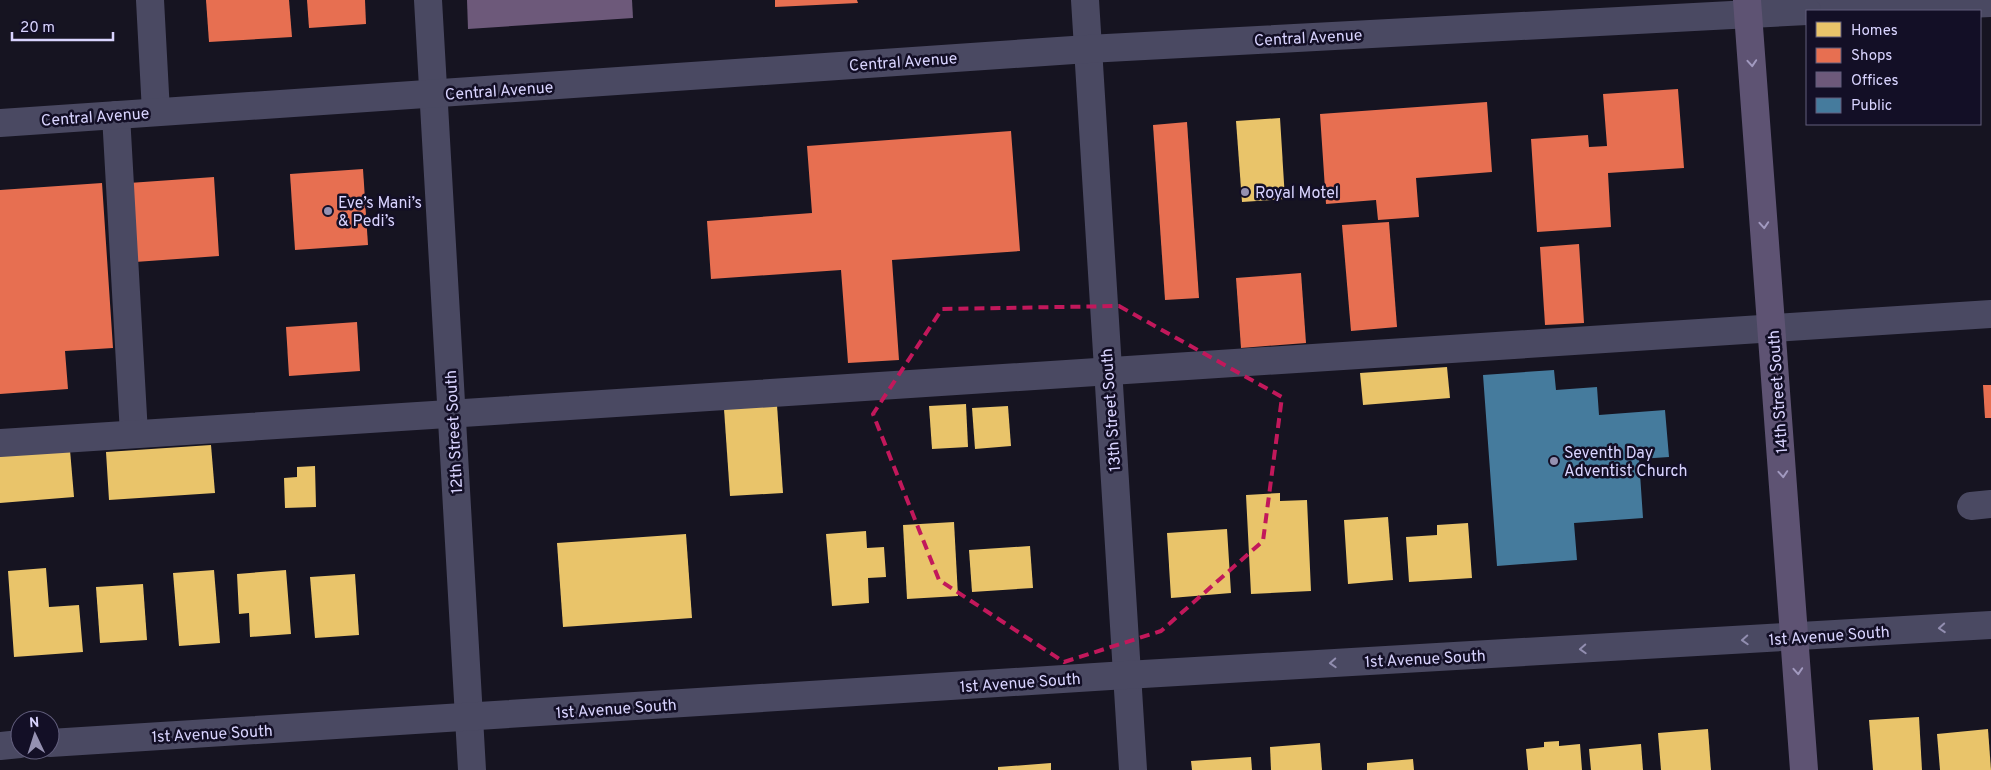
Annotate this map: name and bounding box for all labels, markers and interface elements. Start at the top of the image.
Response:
scale bar [12,10,114,42]
legend [1806,10,1981,125]
text: 20 m [20,19,55,38]
text: Homes [1851,22,1898,41]
street label: Central Avenue [1253,26,1363,52]
text: Shops [1851,47,1892,66]
street label: Central Avenue [848,49,958,77]
one-way arrow [1746,59,1757,67]
text: Offices [1851,72,1898,91]
street label: Central Avenue [444,78,554,106]
text: Public [1851,97,1892,116]
street label: Central Avenue [40,104,150,132]
place label: Royal Motel [1255,184,1339,204]
marker: Royal Motel [1239,186,1251,198]
place label: Eve’s Mani’s & Pedi’s [338,194,422,232]
marker: Eve’s Mani’s & Pedi’s [322,205,334,217]
one-way arrow [1758,221,1769,229]
street label: 14th Street South [1765,329,1793,454]
street label: 13th Street South [1098,348,1126,472]
street label: 12th Street South [442,369,468,494]
place label: Seventh Day Adventist Church [1564,444,1688,482]
marker: Seventh Day Adventist Church [1548,455,1560,467]
one-way arrow [1778,470,1789,478]
street label: 1st Avenue South [1768,623,1890,651]
one-way arrow [1938,623,1946,634]
one-way arrow [1741,635,1749,646]
one-way arrow [1579,644,1587,655]
street label: 1st Avenue South [1364,647,1486,673]
one-way arrow [1329,658,1337,669]
one-way arrow [1793,667,1804,675]
street label: 1st Avenue South [959,670,1081,698]
street label: 1st Avenue South [555,696,677,724]
north arrow [10,710,60,760]
text: N [29,715,40,732]
street label: 1st Avenue South [151,722,273,748]

